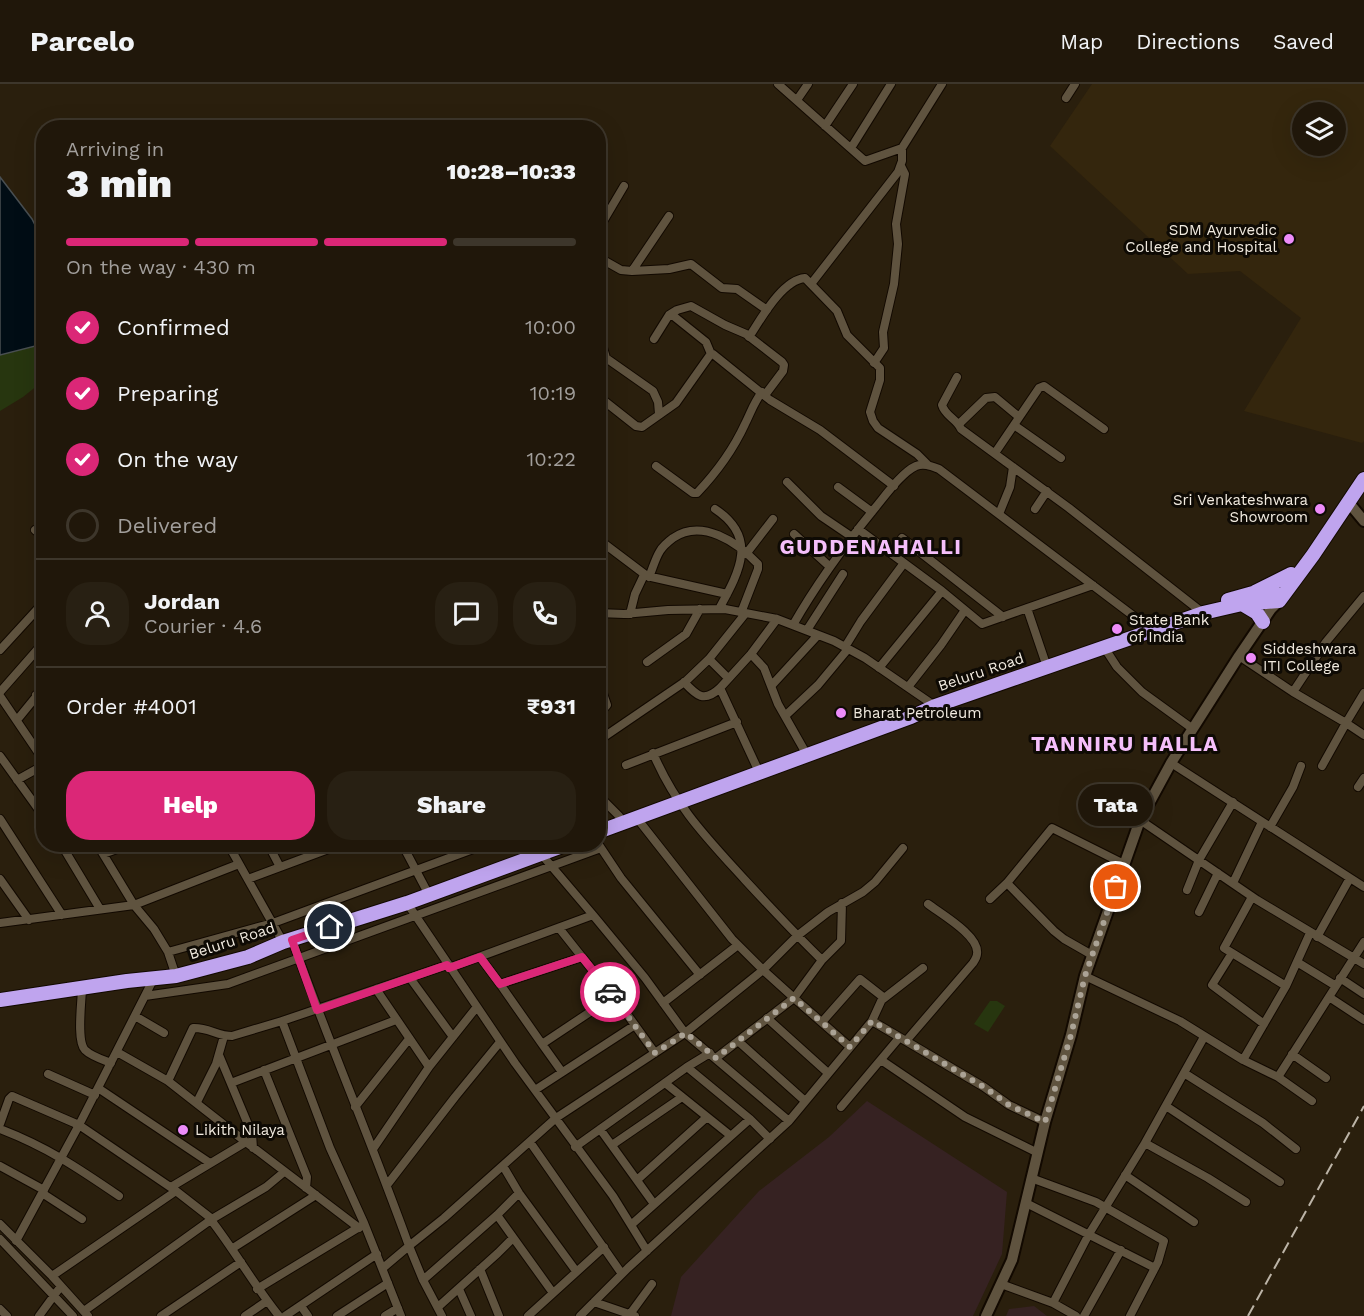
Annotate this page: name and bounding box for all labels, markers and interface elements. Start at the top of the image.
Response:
text: Parcelo [30,25,135,58]
text: Map [1060,29,1103,54]
text: Directions [1136,29,1240,54]
text: Saved [1273,29,1334,54]
map controls [1292,102,1346,156]
button: layers [1292,102,1346,156]
text: Arriving in [66,137,164,161]
text: 10:28–10:33 [446,159,576,184]
text: 3 min [66,161,172,206]
place label: SDM Ayurvedic College and Hospital [1125,221,1277,256]
marker: SDM Ayurvedic College and Hospital [1282,232,1296,246]
text: On the way · 430 m [66,255,256,279]
icon: check [66,311,99,344]
text: Confirmed [117,315,230,340]
text: 10:00 [525,315,576,339]
icon: check [66,377,99,410]
text: Preparing [117,381,218,406]
text: 10:19 [530,381,576,405]
icon: check [66,443,99,476]
text: On the way [117,447,238,472]
text: 10:22 [527,447,576,471]
place label: Sri Venkateshwara Showroom [1173,491,1309,526]
marker: Sri Venkateshwara Showroom [1313,502,1327,516]
text: Delivered [117,513,217,538]
district label: GUDDENAHALLI [779,534,963,559]
button: person [66,582,129,645]
button: chat [435,582,498,645]
button: phone [513,582,576,645]
text: Jordan [144,589,220,614]
place label: State Bank of India [1129,611,1210,646]
text: Courier · 4.6 [144,614,262,638]
marker: State Bank of India [1110,622,1124,636]
place label: Siddeshwara ITI College [1263,640,1357,675]
street label: Beluru Road [936,649,1026,695]
marker: Siddeshwara ITI College [1244,651,1258,665]
text: Order #4001 [66,694,197,719]
text: ₹931 [527,694,576,719]
place label: Bharat Petroleum [853,704,981,722]
marker: Bharat Petroleum [834,706,848,720]
district label: TANNIRU HALLA [1031,731,1219,756]
button: Help [66,771,315,840]
button: Share [327,771,576,840]
callout: Tata [1078,785,1154,827]
text: Tata [1094,793,1137,817]
pin [1090,861,1141,912]
icon: bag [1099,870,1132,903]
pin [304,901,355,952]
icon: home [313,910,346,943]
street label: Beluru Road [187,919,277,963]
courier [580,962,640,1022]
icon: car [594,976,627,1009]
place label: Likith Nilaya [195,1121,285,1139]
marker: Likith Nilaya [176,1123,190,1137]

